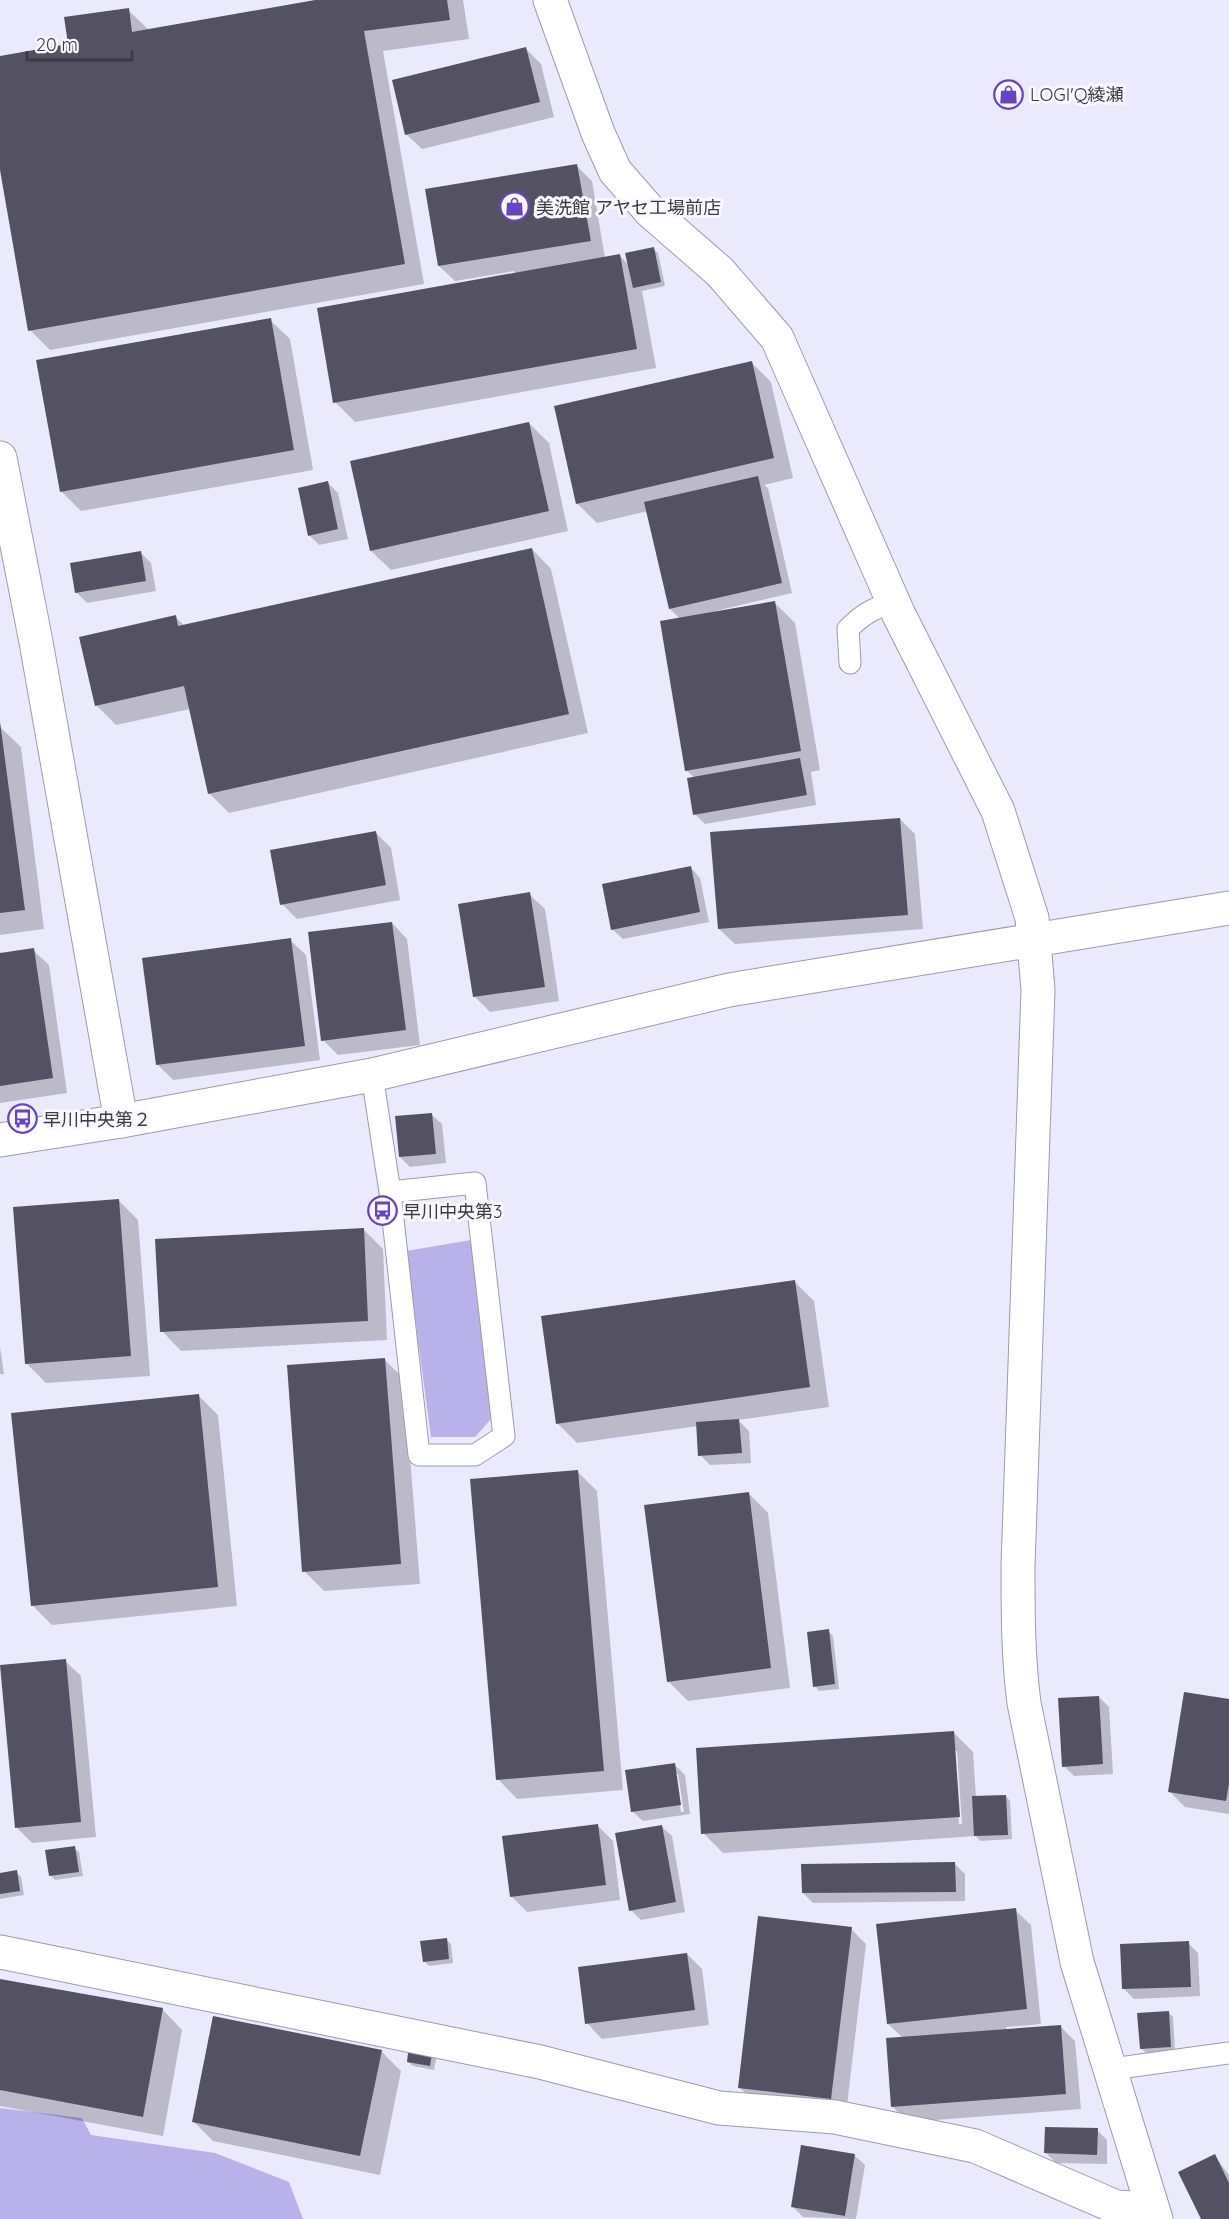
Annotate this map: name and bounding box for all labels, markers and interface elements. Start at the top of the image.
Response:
scale bar [27,24,132,62]
text: 20 m [36,33,78,56]
shop icon: LOGI'Q綾瀬 [993,78,1025,110]
place label: LOGI'Q綾瀬 [1030,83,1124,106]
shop icon: 美洗館 アヤセ工場前店 [499,191,531,223]
place label: 美洗館 アヤセ工場前店 [536,196,721,219]
bus stop icon: 早川中央第２ [6,1103,38,1135]
place label: 早川中央第２ [43,1108,151,1131]
bus stop icon: 早川中央第3 [366,1195,398,1227]
place label: 早川中央第3 [403,1200,502,1223]

